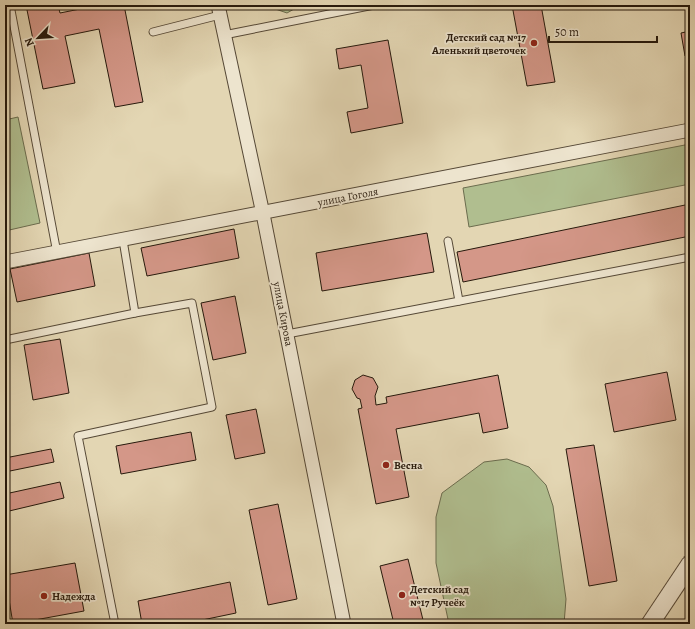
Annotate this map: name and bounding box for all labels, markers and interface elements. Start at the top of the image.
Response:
north arrow [18,18,58,58]
scale bar [549,18,657,44]
text: 50 m [555,24,579,40]
place label: Детский сад №17 Аленький цветочек [431,30,526,58]
text: N [21,35,38,49]
marker: Детский сад №17 Аленький цветочек [529,38,539,48]
street label: улица Гоголя [315,184,380,210]
street label: улица Кирова [269,280,297,348]
place label: Весна [394,458,423,473]
marker: Весна [381,460,391,470]
place label: Детский сад №17 Ручеёк [410,582,469,610]
place label: Надежда [52,589,96,604]
marker: Детский сад №17 Ручеёк [397,590,407,600]
marker: Надежда [39,591,49,601]

